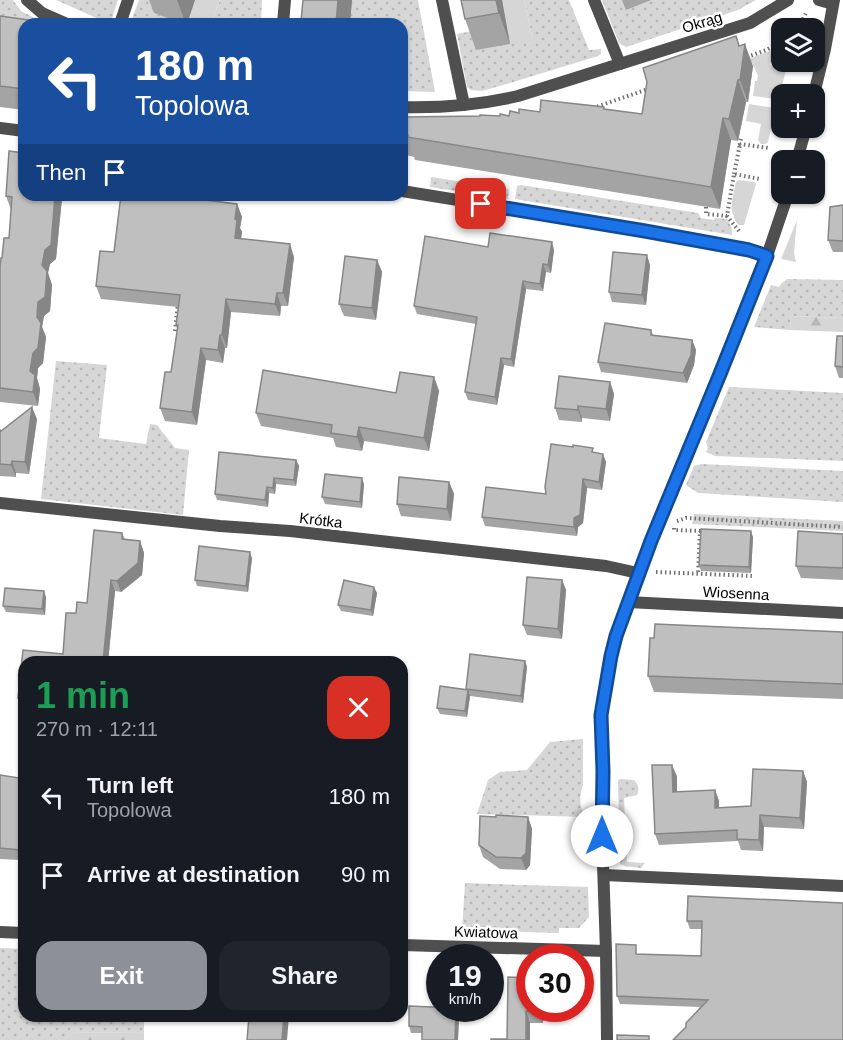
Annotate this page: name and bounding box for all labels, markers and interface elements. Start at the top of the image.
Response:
street label: Okrąg [680,8,724,36]
map controls [771,18,825,204]
button: layers [771,18,825,72]
icon: left [36,42,114,120]
text: 180 m [135,42,254,89]
button: + [771,84,825,138]
text: Topolowa [135,91,249,121]
button: − [771,150,825,204]
icon: arrive [98,156,131,189]
text: Then [36,160,86,185]
pin [455,178,506,229]
icon: arrive [464,187,497,220]
street label: Krótka [298,509,344,531]
street label: Wiosenna [702,583,770,603]
text: 1 min [36,675,130,716]
button: close [327,676,390,739]
text: 270 m · 12:11 [36,718,158,740]
text: Turn left [87,773,173,798]
icon: left [36,781,69,814]
text: 180 m [329,784,390,809]
text: Topolowa [87,799,172,821]
position arrow [570,804,634,868]
icon: arrive [36,859,69,892]
text: Arrive at destination [87,862,300,887]
text: 90 m [341,862,390,887]
street label: Kwiatowa [454,922,519,942]
button: Exit [36,941,207,1010]
button: Share [219,941,390,1010]
speed limit sign: 30 [516,944,594,1022]
text: 19 [448,959,482,992]
text: km/h [449,990,481,1007]

